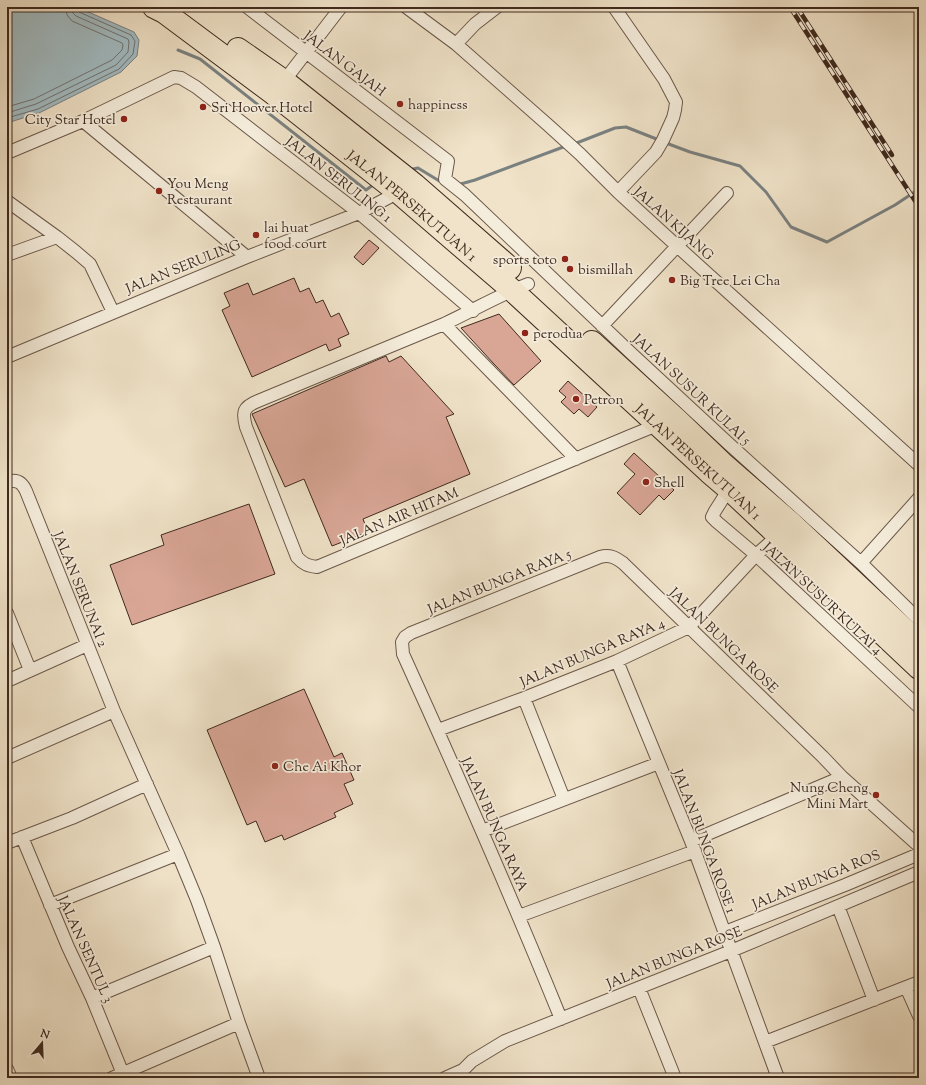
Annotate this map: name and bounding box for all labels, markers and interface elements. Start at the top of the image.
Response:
street label: JALAN GAJAH [298,26,389,102]
place label: happiness [408,96,468,116]
place label: Sri Hoover Hotel [211,99,313,119]
marker: happiness [395,99,405,109]
marker: Sri Hoover Hotel [198,102,208,112]
place label: City Star Hotel [25,111,116,131]
marker: City Star Hotel [119,114,129,124]
street label: JALAN SERULING 1 [280,132,395,229]
street label: JALAN PERSEKUTUAN 1 [341,146,481,268]
place label: You Meng Restaurant [167,175,233,211]
street label: JALAN KIJANG [627,182,718,266]
marker: You Meng Restaurant [154,186,164,196]
place label: lai huat food court [264,219,327,255]
marker: lai huat food court [251,230,261,240]
street label: JALAN SERULING [122,235,245,300]
place label: sports toto [493,251,557,271]
marker: sports toto [560,254,570,264]
place label: bismillah [578,261,633,281]
marker: bismillah [565,264,575,274]
place label: Big Tree Lei Cha [680,272,781,292]
marker: Big Tree Lei Cha [667,275,677,285]
place label: perodua [533,325,583,345]
marker: perodua [520,328,530,338]
street label: JALAN SUSUR KULAI 5 [626,329,754,451]
place label: Petron [584,391,624,411]
marker: Petron [571,394,581,404]
street label: JALAN PERSEKUTUAN 1 [629,399,765,526]
place label: Shell [654,474,685,494]
marker: Shell [641,477,651,487]
street label: JALAN AIR HITAM [337,484,462,552]
street label: JALAN SERUNAI 2 [46,528,112,651]
street label: JALAN SUSUR KULAI 4 [756,538,886,661]
street label: JALAN BUNGA RAYA 5 [424,545,575,621]
street label: JALAN BUNGA ROSE [663,583,782,699]
street label: JALAN BUNGA RAYA 4 [516,614,668,694]
street label: JALAN BUNGA RAYA [454,753,532,896]
place label: Che Ai Khor [283,758,362,778]
marker: Che Ai Khor [270,761,280,771]
street label: JALAN BUNGA ROSE 1 [666,766,740,917]
place label: Nung Cheng Mini Mart [790,779,868,815]
marker: Nung Cheng Mini Mart [871,790,881,800]
street label: JALAN BUNGA ROS [749,846,884,916]
street label: JALAN SENTUL 3 [51,892,117,1007]
street label: JALAN BUNGA ROSE [603,922,746,996]
north arrow [22,1023,62,1063]
text: N [37,1025,52,1044]

